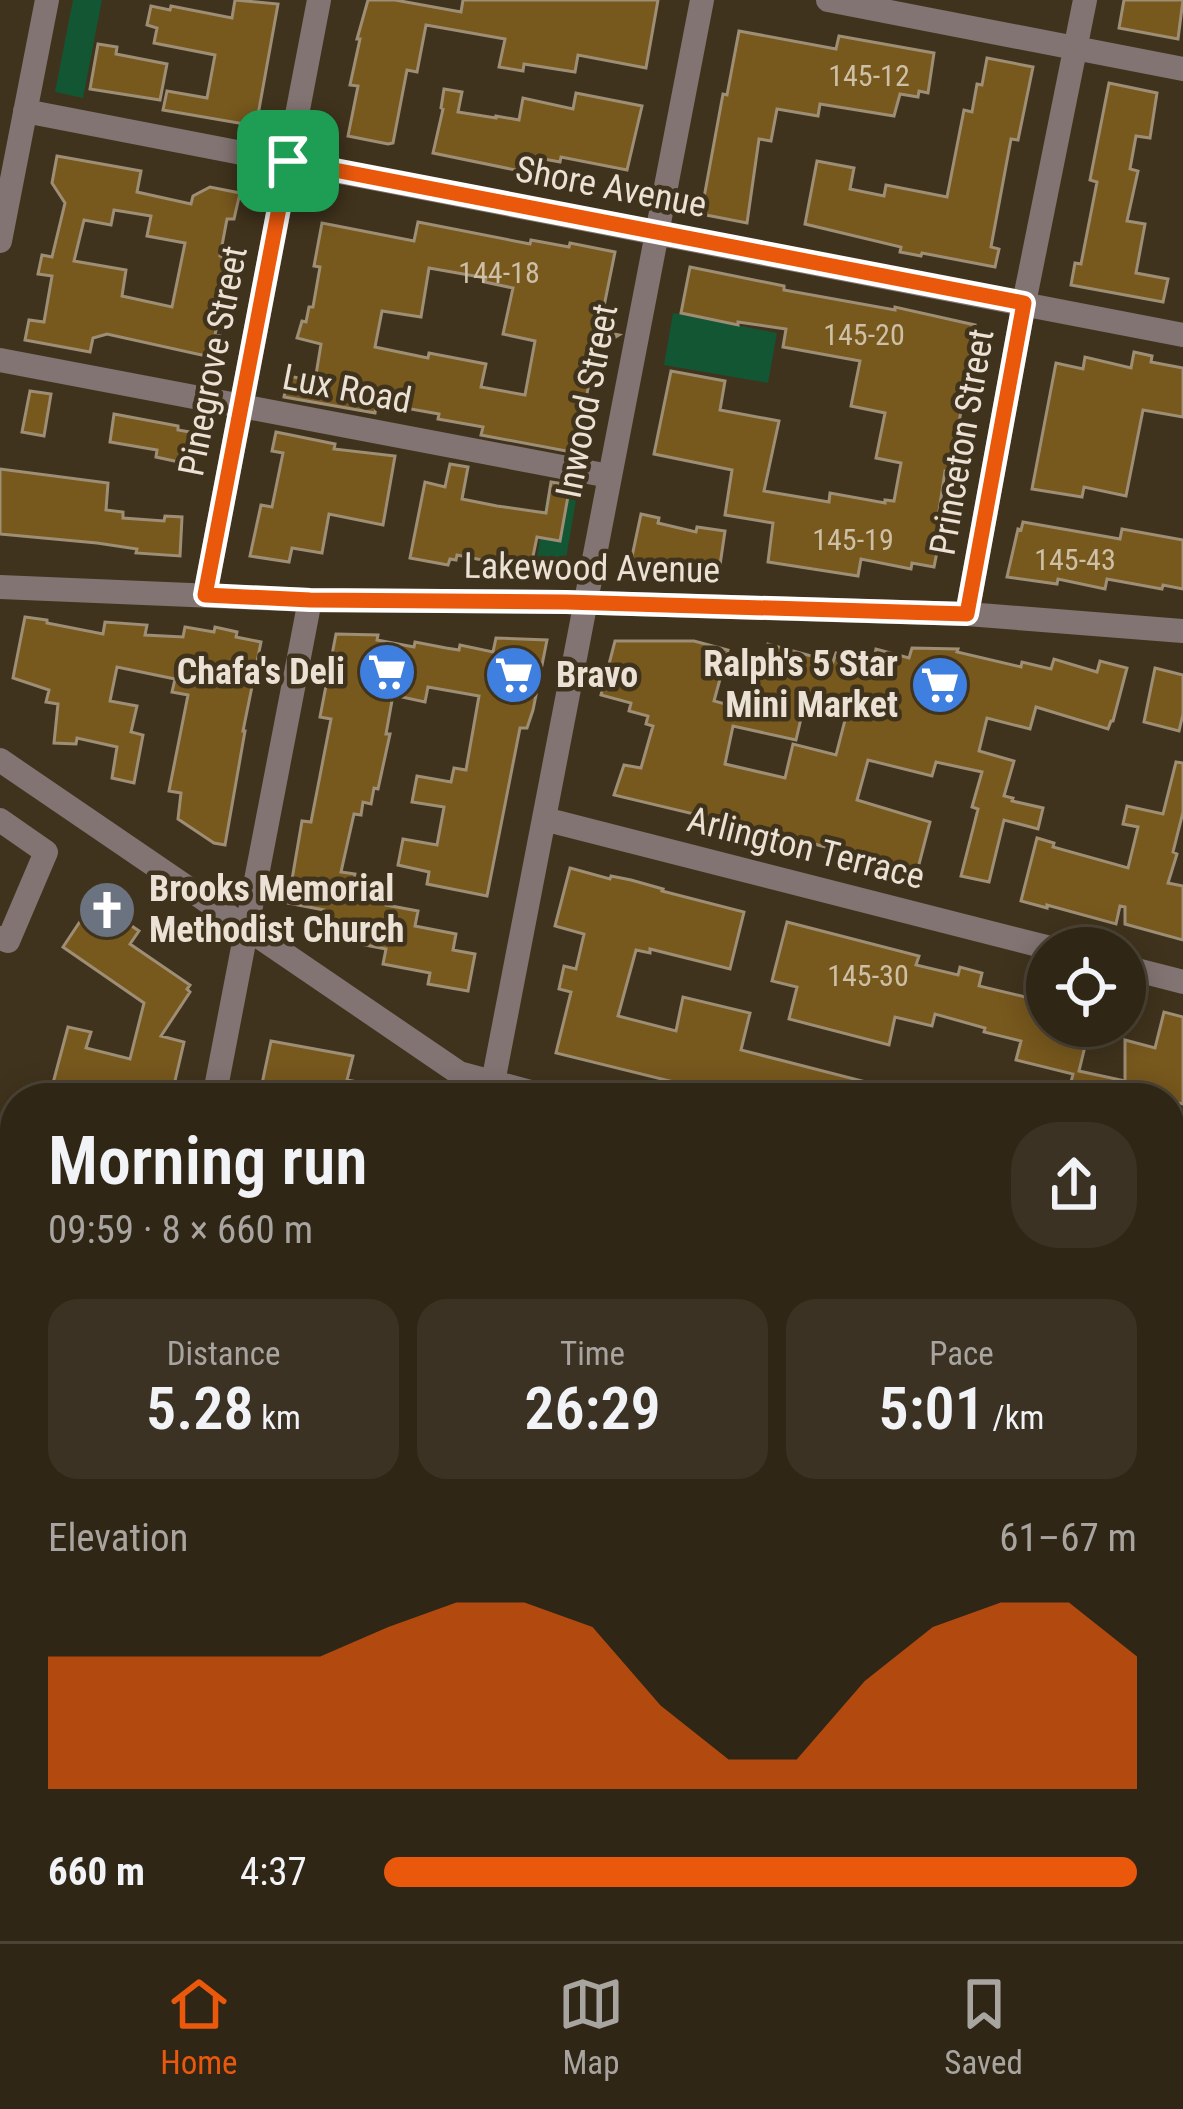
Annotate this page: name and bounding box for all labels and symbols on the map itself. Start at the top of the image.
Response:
house number: 145-12 [828,58,910,93]
pin [237,110,339,212]
street label: Shore Avenue [512,148,710,226]
street label: Pinegrove Street [170,242,256,480]
house number: 144-18 [458,255,540,290]
street label: Inwood Street [548,301,626,501]
house number: 145-20 [823,317,905,352]
street label: Princeton Street [921,326,1003,558]
street label: Lux Road [279,356,415,422]
house number: 145-19 [812,522,894,557]
house number: 145-43 [1034,542,1116,577]
street label: Lakewood Avenue [463,545,721,591]
supermarket icon: Chafa's Deli [356,641,418,703]
place label: Ralph's 5 Star Mini Market [703,643,898,726]
supermarket icon: Bravo [483,644,545,706]
place label: Chafa's Deli [177,651,345,693]
place label: Bravo [556,654,638,696]
supermarket icon: Ralph's 5 Star Mini Market [909,654,971,716]
street label: Arlington Terrace [683,798,929,898]
place label: Brooks Memorial Methodist Church [149,868,405,951]
church icon: Brooks Memorial Methodist Church [76,879,138,941]
house number: 145-30 [827,958,909,993]

